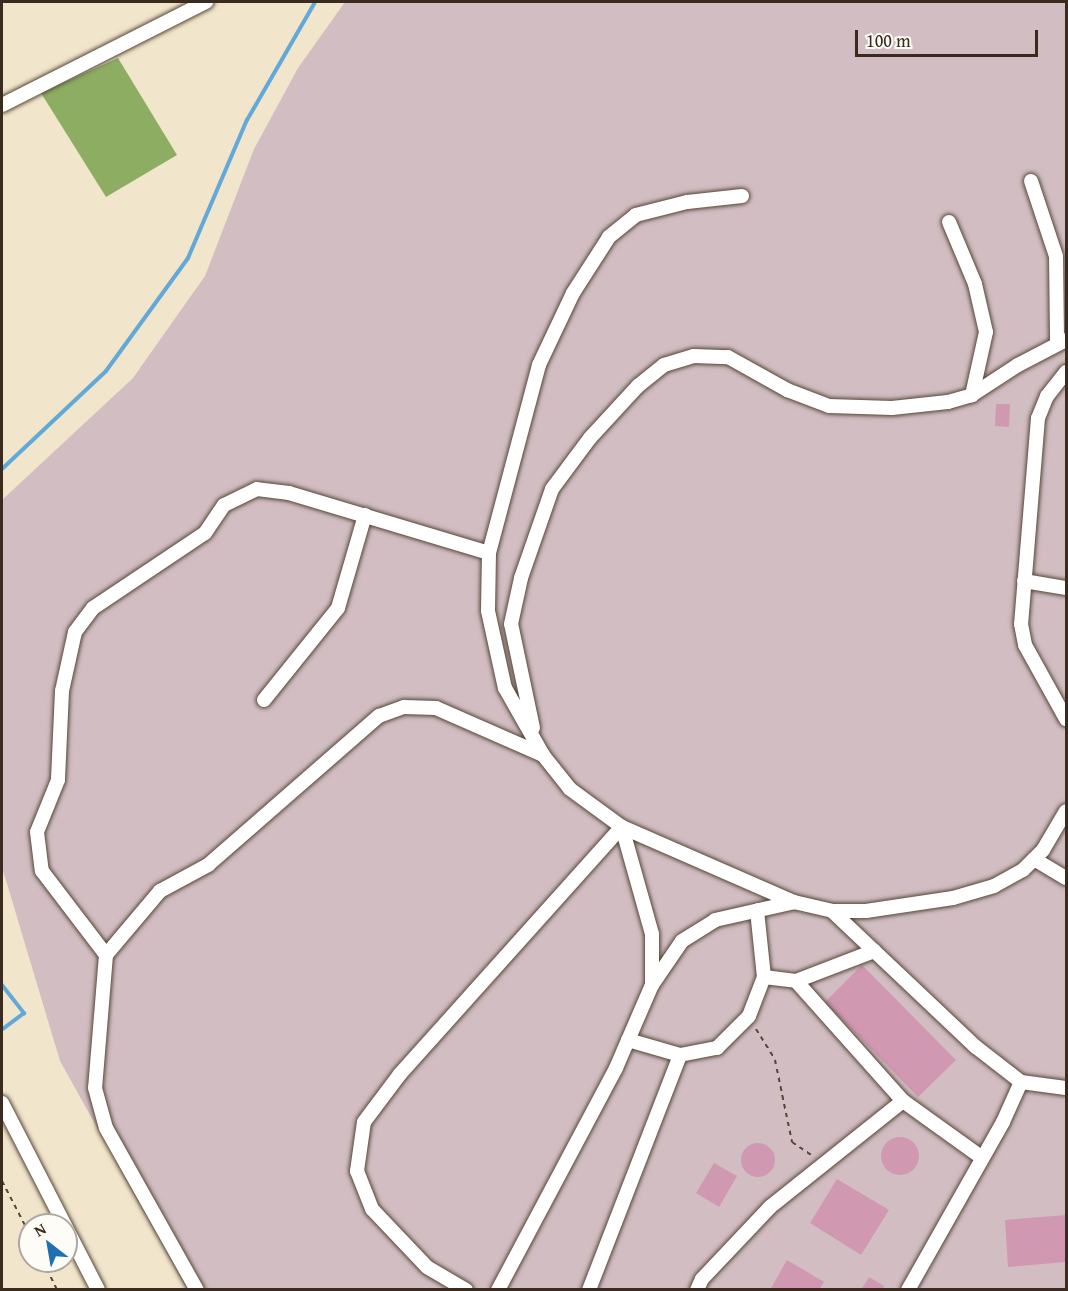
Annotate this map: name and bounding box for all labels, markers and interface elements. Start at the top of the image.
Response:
scale bar [858,18,1041,56]
text: 100 m [866,27,911,54]
north arrow [18,1213,78,1273]
text: N [29,1216,51,1242]

